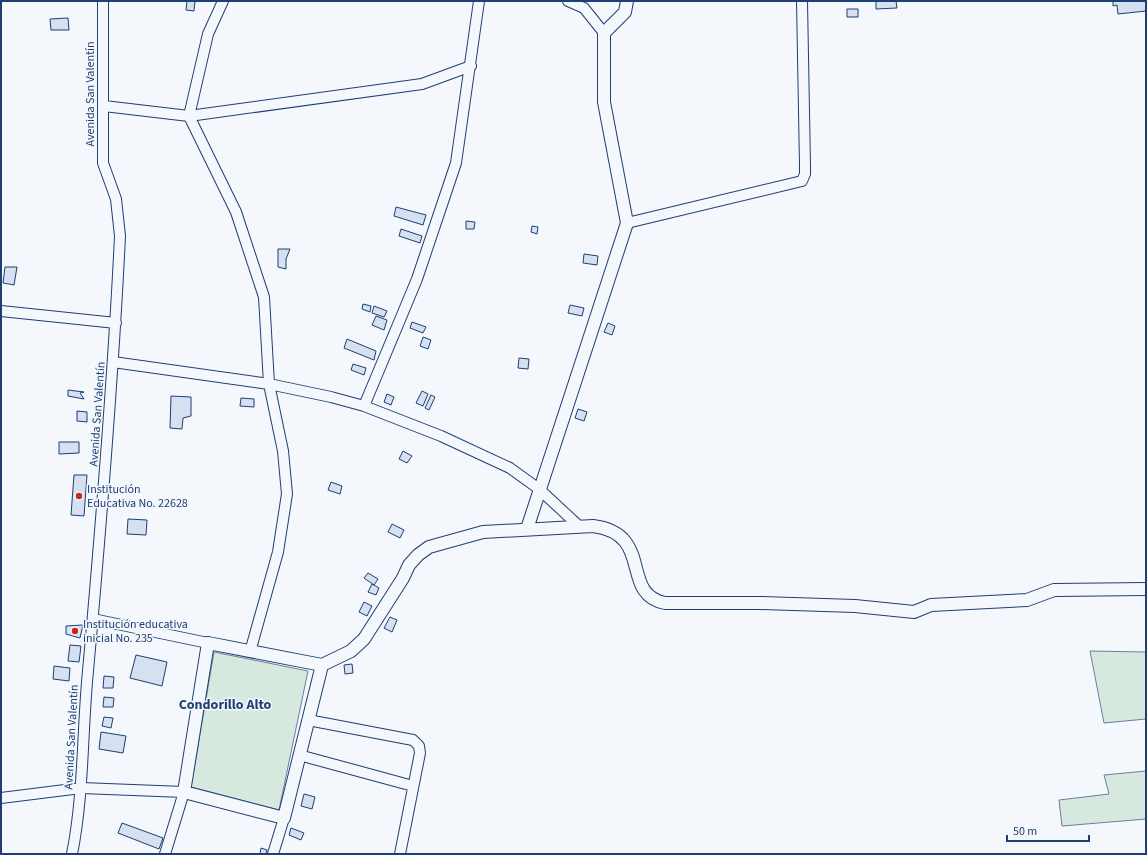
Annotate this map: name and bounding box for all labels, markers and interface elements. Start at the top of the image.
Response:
street label: Avenida San Valentín [82,41,99,147]
street label: Avenida San Valentín [85,361,110,467]
place label: Institución Educativa No. 22628 [87,481,188,512]
marker: Institución Educativa No. 22628 [74,491,84,501]
place label: Institución educativa inicial No. 235 [83,616,188,647]
marker: Institución educativa inicial No. 235 [70,626,80,636]
street label: Avenida San Valentín [60,684,83,790]
district label: Condorillo Alto [179,695,272,715]
scale bar [1007,817,1089,843]
text: 50 m [1013,823,1037,840]

